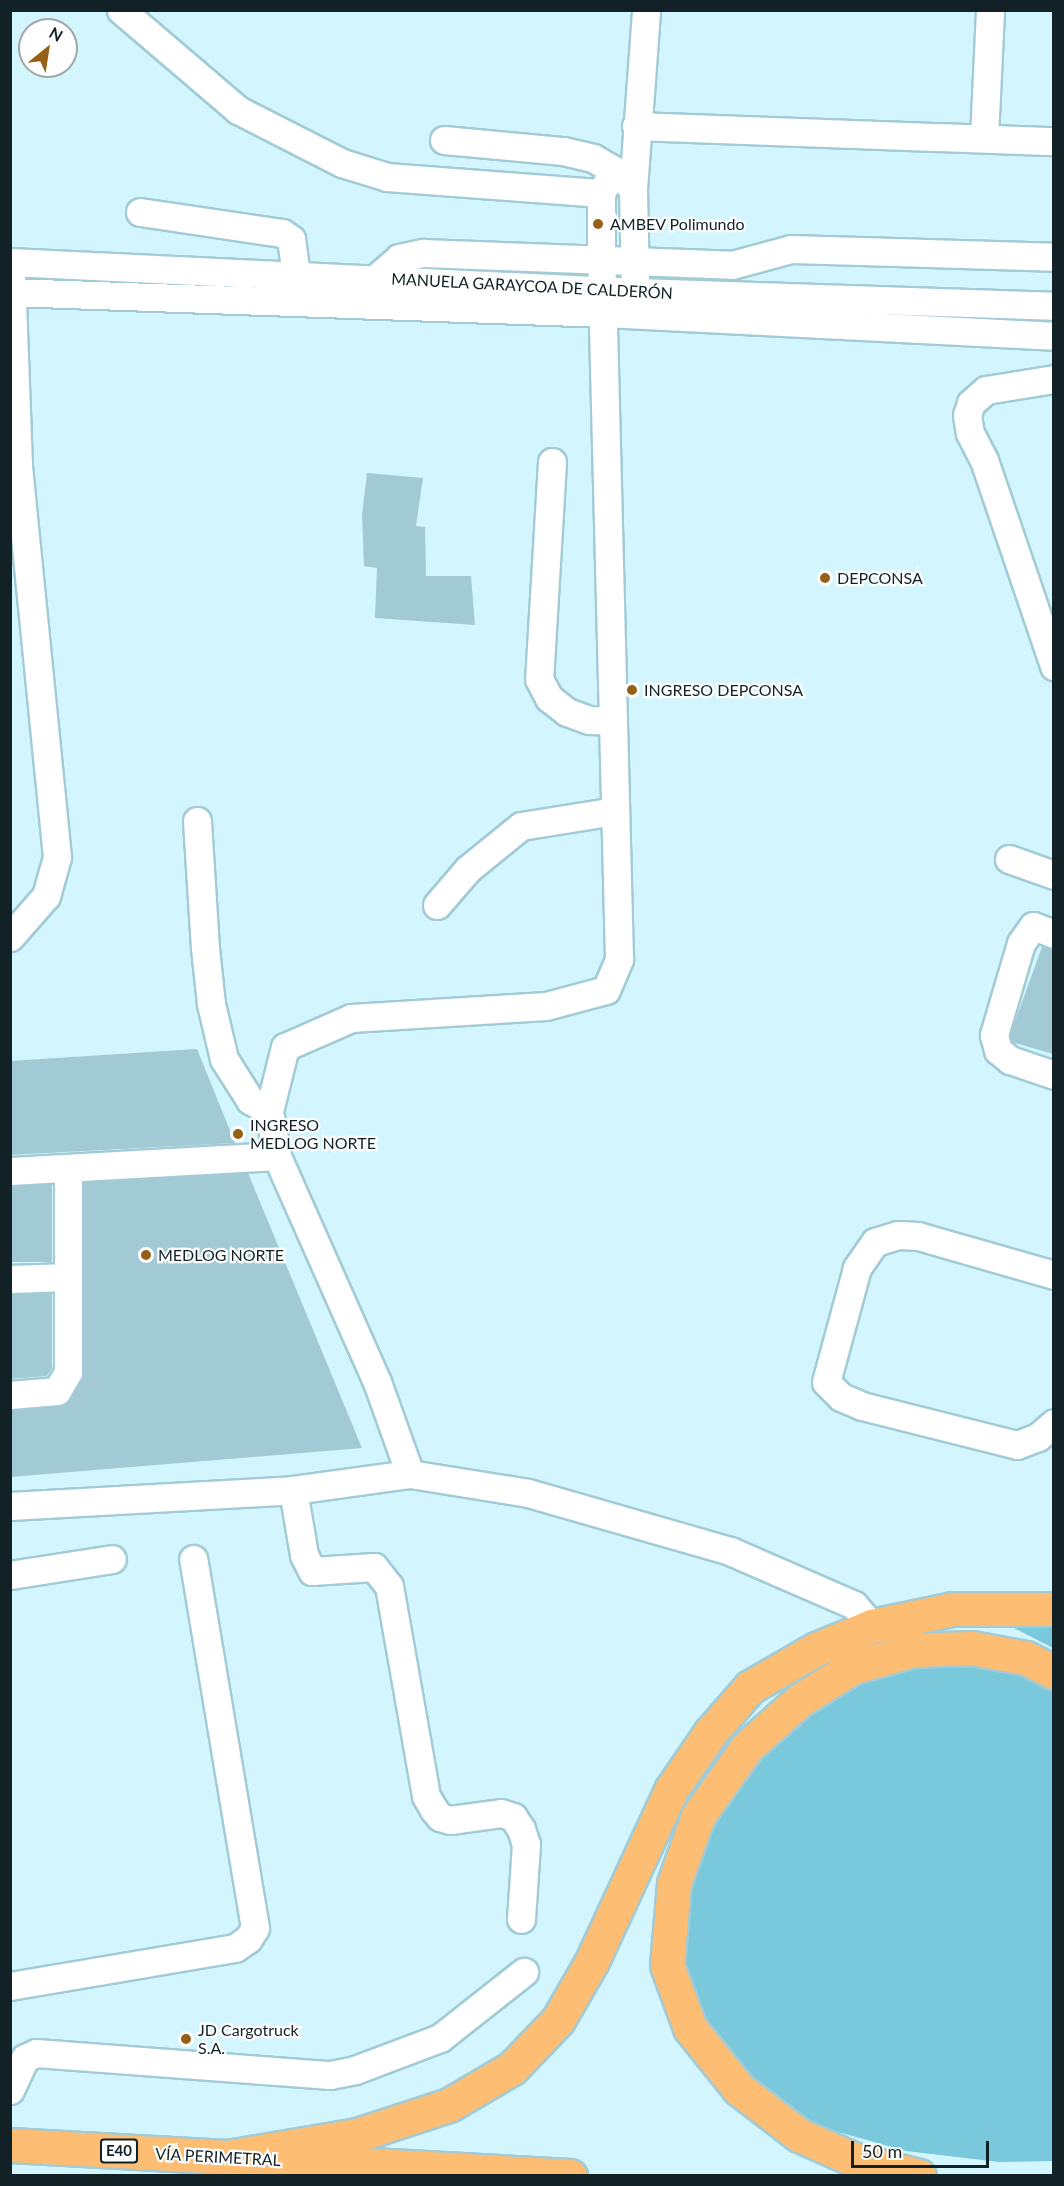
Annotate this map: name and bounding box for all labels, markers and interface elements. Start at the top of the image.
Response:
north arrow [18,18,78,78]
text: N [46,22,66,45]
place label: AMBEV Polimundo [610,214,745,234]
marker: AMBEV Polimundo [591,217,605,231]
street label: MANUELA GARAYCOA DE CALDERÓN [390,269,674,303]
place label: DEPCONSA [837,568,923,588]
marker: DEPCONSA [818,571,832,585]
place label: INGRESO DEPCONSA [644,680,803,700]
marker: INGRESO DEPCONSA [625,683,639,697]
place label: INGRESO MEDLOG NORTE [250,1115,376,1153]
marker: INGRESO MEDLOG NORTE [231,1127,245,1141]
place label: MEDLOG NORTE [158,1245,284,1265]
marker: MEDLOG NORTE [139,1248,153,1262]
place label: JD Cargotruck S.A. [198,2020,299,2058]
marker: JD Cargotruck S.A. [179,2032,193,2046]
scale bar [854,2129,992,2167]
road number: E40 [100,2139,138,2163]
text: 50 m [862,2140,902,2162]
street label: VÍA PERIMETRAL [154,2144,282,2170]

